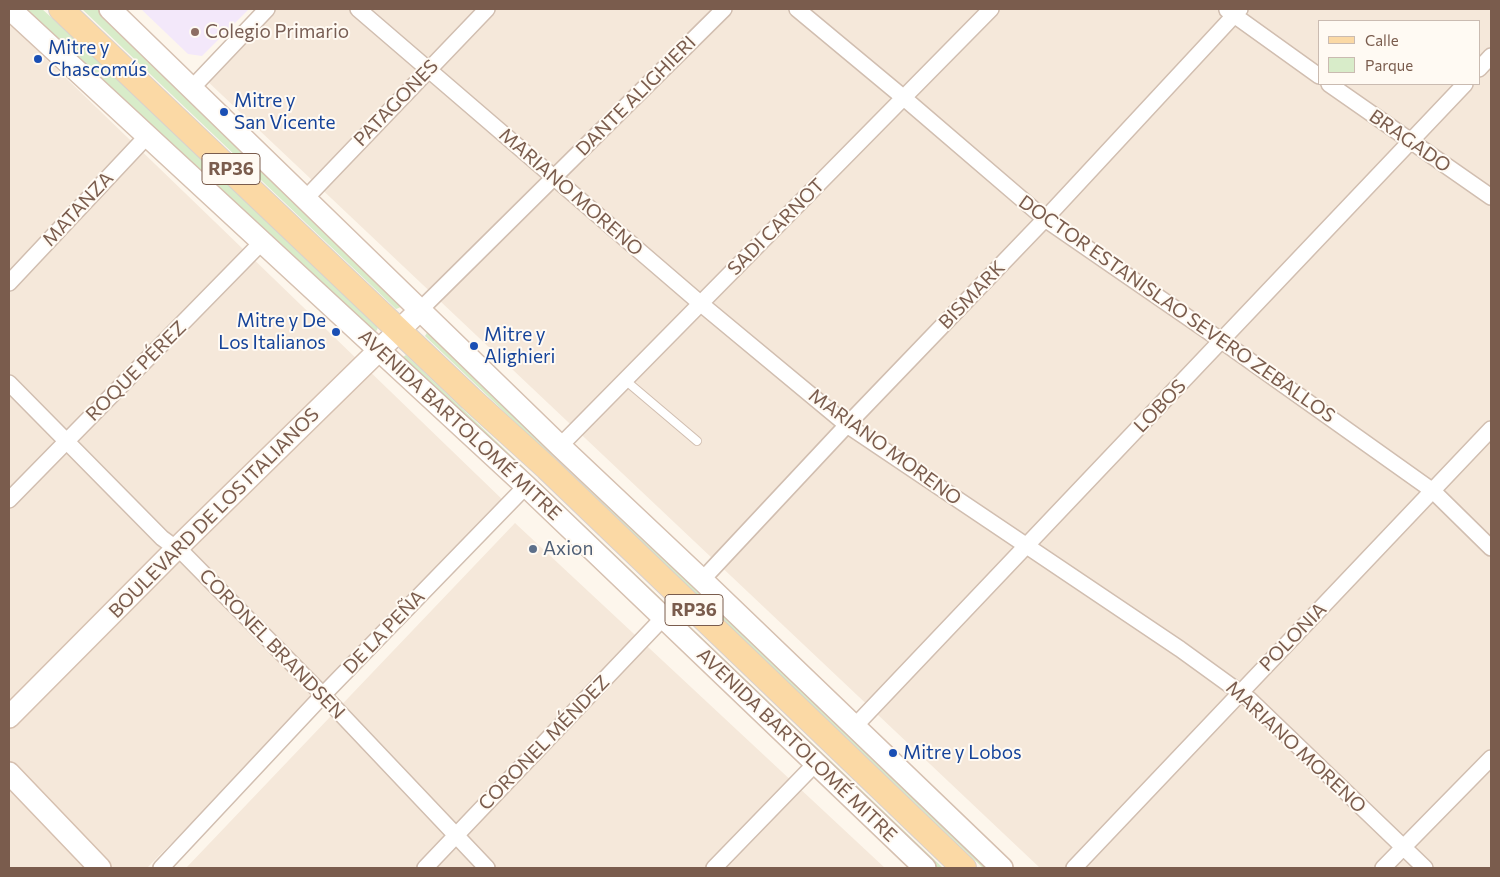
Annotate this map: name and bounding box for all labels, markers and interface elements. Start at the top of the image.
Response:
legend [1318,20,1480,85]
place label: Colegio Primario [205,21,349,43]
marker: Colegio Primario [189,26,201,38]
street label: DANTE ALIGHIERI [571,31,701,161]
text: Calle [1365,31,1399,49]
place label: Mitre y Chascomús [48,37,147,81]
marker: Mitre y Chascomús [32,53,44,65]
street label: PATAGONES [349,55,443,151]
text: Parque [1365,56,1413,74]
place label: Mitre y San Vicente [234,90,336,134]
street label: BRAGADO [1365,105,1455,177]
marker: Mitre y San Vicente [218,106,230,118]
street label: MARIANO MORENO [494,123,648,261]
road number: RP36 [202,153,260,184]
street label: MATANZA [38,167,118,251]
street label: SADI CARNOT [723,174,829,280]
street label: DOCTOR ESTANISLAO SEVERO ZEBALLOS [1014,190,1340,428]
street label: BISMARK [934,256,1010,334]
place label: Mitre y De Los Italianos [218,310,326,354]
street label: ROQUE PÉREZ [81,316,191,426]
place label: Mitre y Alighieri [484,324,555,368]
street label: AVENIDA BARTOLOMÉ MITRE [354,325,566,525]
marker: Mitre y De Los Italianos [330,326,342,338]
marker: Mitre y Alighieri [468,340,480,352]
street label: LOBOS [1129,375,1191,437]
street label: MARIANO MORENO [804,384,966,510]
street label: BOULEVARD DE LOS ITALIANOS [104,403,324,623]
place label: Axion [543,538,593,560]
marker: Axion [527,543,539,555]
street label: CORONEL BRANDSEN [194,564,350,724]
street label: DE LA PEÑA [339,586,429,678]
road number: RP36 [665,594,723,626]
street label: POLONIA [1255,598,1331,676]
street label: AVENIDA BARTOLOMÉ MITRE [692,643,902,847]
street label: CORONEL MÉNDEZ [474,671,614,815]
street label: MARIANO MORENO [1221,676,1371,818]
place label: Mitre y Lobos [903,742,1022,764]
marker: Mitre y Lobos [887,747,899,759]

